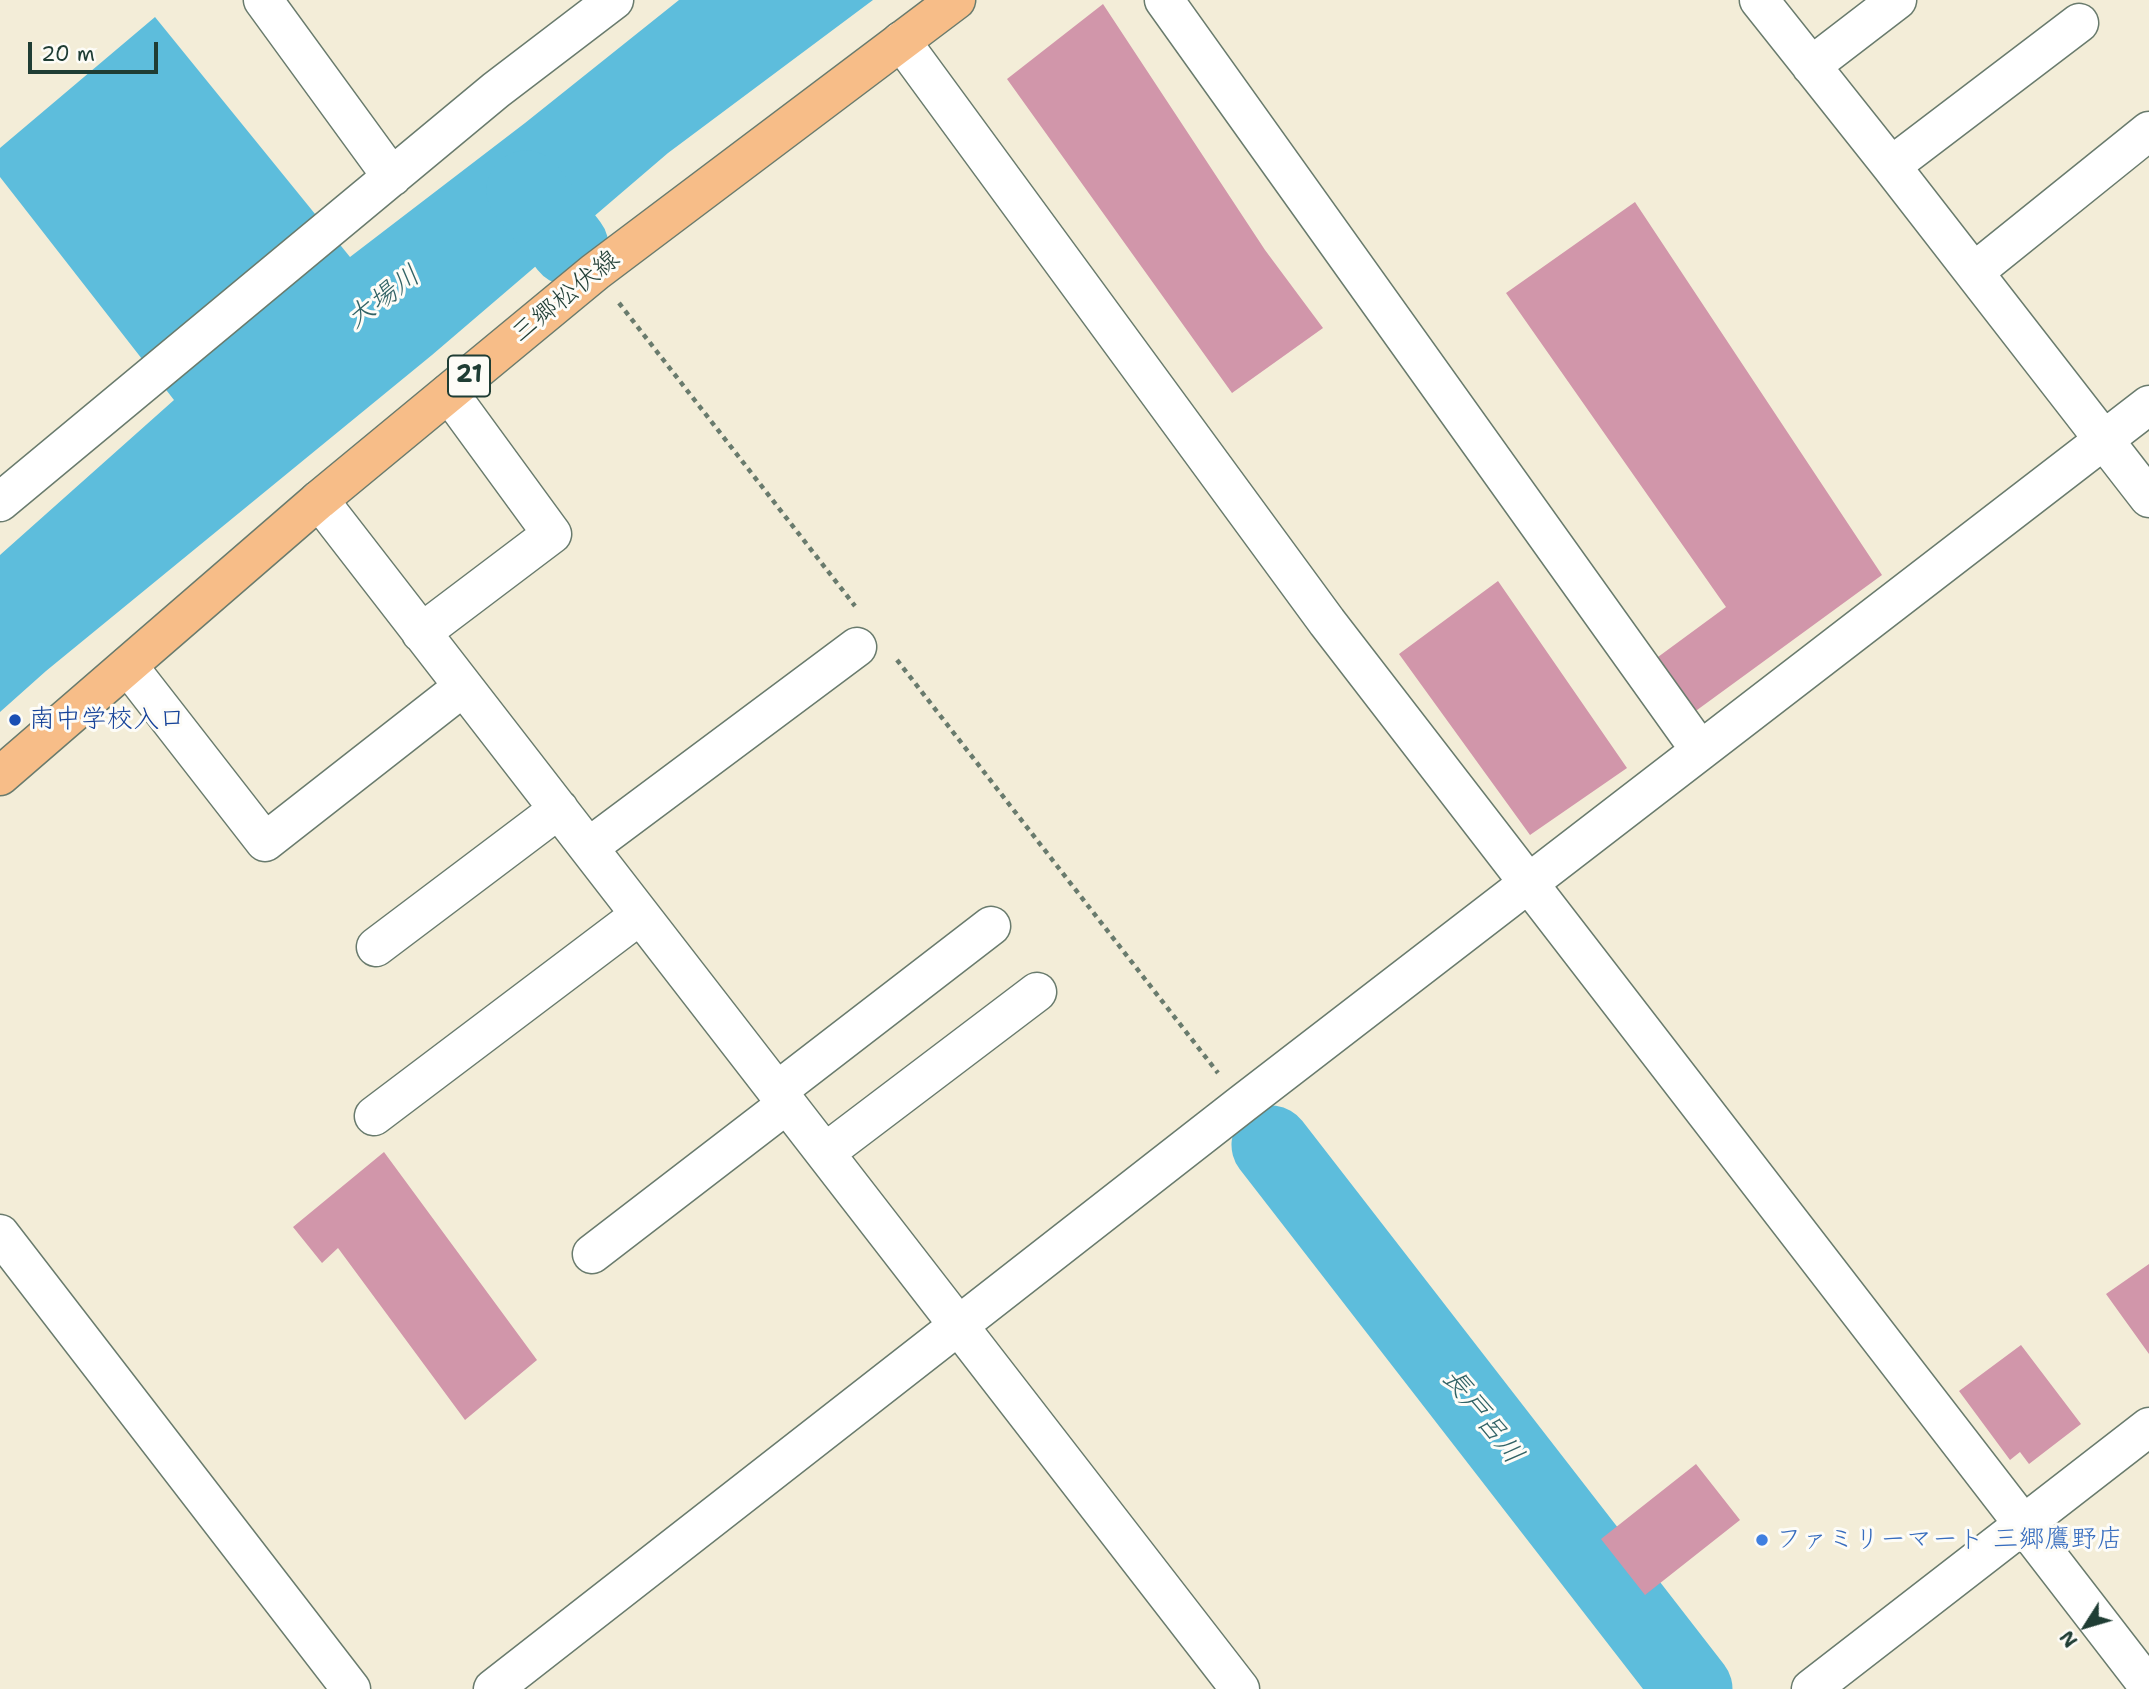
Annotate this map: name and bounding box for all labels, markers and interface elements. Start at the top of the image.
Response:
scale bar [32,28,161,72]
text: 20 m [41,40,95,68]
street label: 三郷松伏線 [506,244,626,350]
water label: 大場川 [340,259,428,337]
road number: 21 [448,356,490,396]
place label: 南中学校入口 [29,704,185,736]
marker: 南中学校入口 [7,712,23,728]
water label: 長戸呂川 [1434,1363,1530,1471]
place label: ファミリーマート 三郷鷹野店 [1776,1524,2123,1556]
marker: ファミリーマート 三郷鷹野店 [1754,1532,1770,1548]
north arrow [2051,1591,2121,1661]
text: N [2054,1625,2083,1652]

